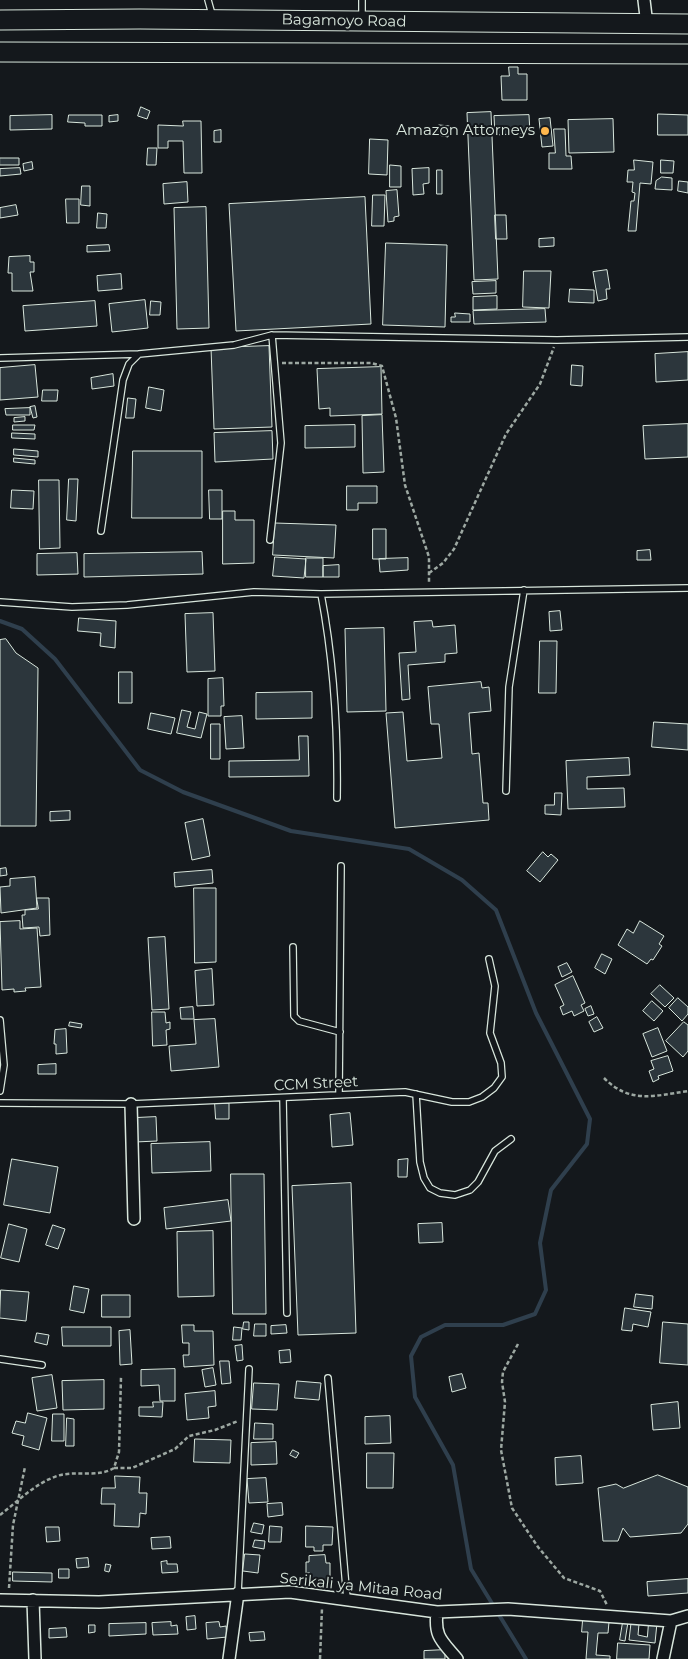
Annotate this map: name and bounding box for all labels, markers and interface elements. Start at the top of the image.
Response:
street label: Bagamoyo Road [281,11,407,31]
place label: Amazon Attorneys [396,122,535,140]
marker: Amazon Attorneys [539,125,551,137]
street label: CCM Street [273,1073,359,1095]
street label: Serikali ya Mitaa Road [279,1570,443,1604]

